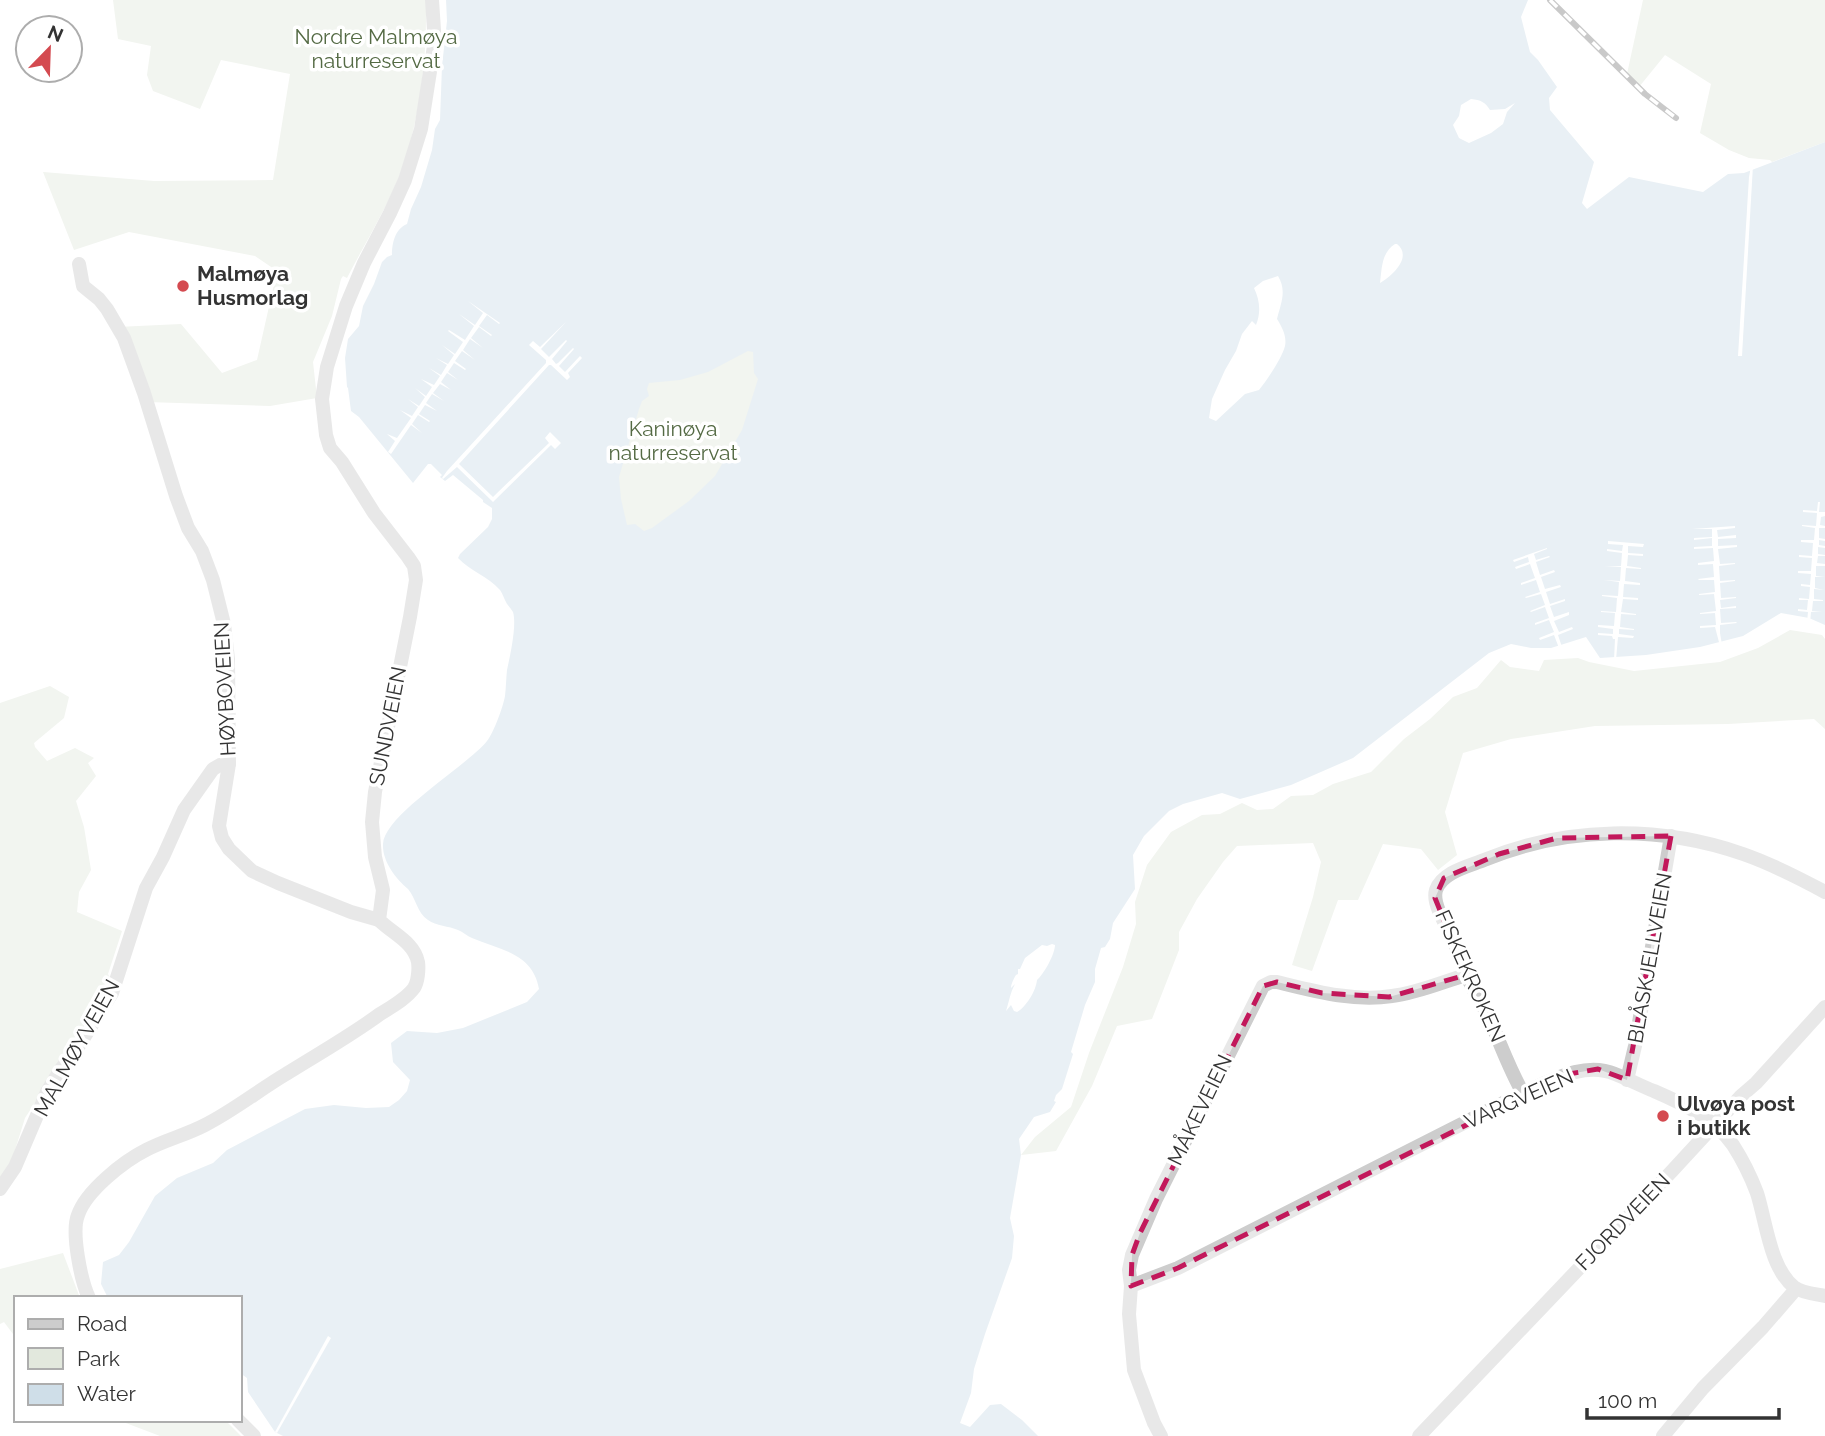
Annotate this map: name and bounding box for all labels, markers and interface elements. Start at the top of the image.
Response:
north arrow [14,14,84,84]
text: N [45,20,67,46]
park label: Nordre Malmøya naturreservat [295,24,457,73]
place label: Malmøya Husmorlag [197,261,308,310]
marker: Malmøya Husmorlag [175,278,191,294]
park label: Kaninøya naturreservat [609,416,738,465]
street label: HØYBOVEIEN [209,621,241,757]
street label: SUNDVEIEN [364,664,411,787]
street label: BLÅSKJELLVEIEN [1622,871,1677,1045]
street label: FISKEKROKEN [1430,906,1511,1046]
street label: MALMØYVEIEN [29,975,125,1121]
street label: MÅKEVEIEN [1162,1050,1237,1169]
street label: VARGVEIEN [1460,1063,1577,1134]
place label: Ulvøya post i butikk [1677,1091,1795,1140]
marker: Ulvøya post i butikk [1655,1108,1671,1124]
street label: FJORDVEIEN [1570,1168,1675,1275]
legend [14,1296,242,1422]
text: Road [77,1311,127,1336]
text: Park [77,1346,120,1371]
scale bar [1587,1376,1780,1420]
text: Water [77,1381,136,1406]
text: 100 m [1598,1388,1657,1413]

